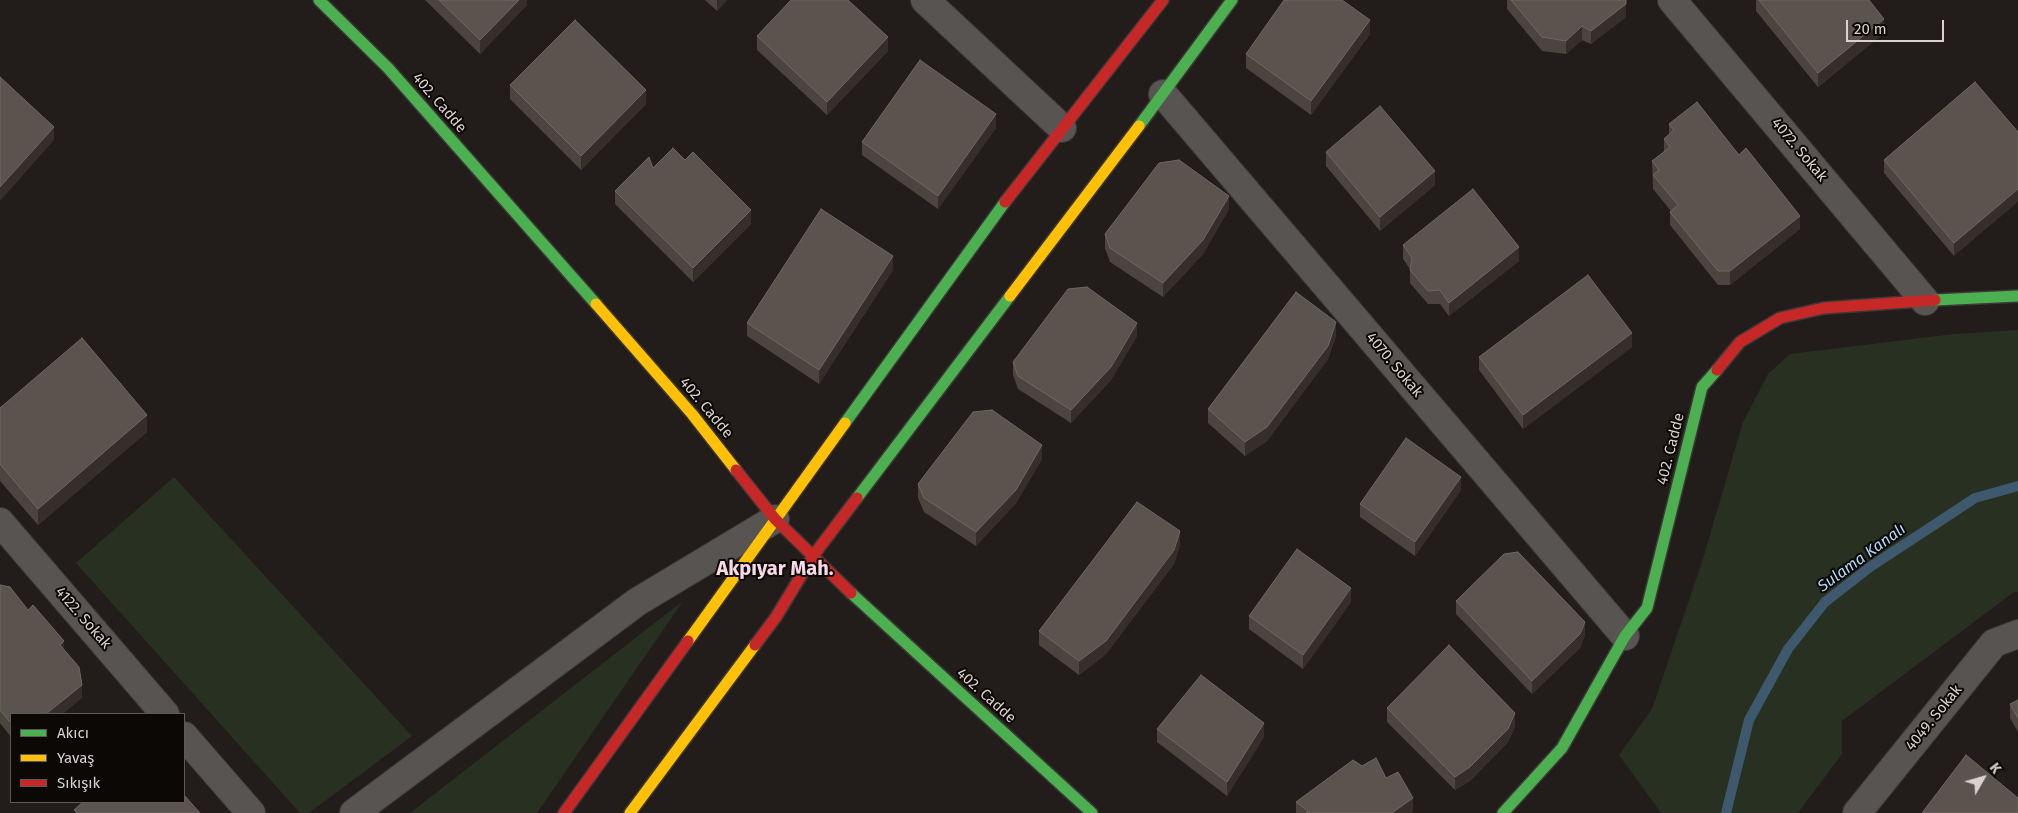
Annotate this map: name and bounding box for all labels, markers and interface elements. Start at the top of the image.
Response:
scale bar [1848,10,1946,42]
text: 20 m [1854,20,1887,38]
street label: 402. Cadde [408,69,470,137]
street label: 4072. Sokak [1767,114,1831,186]
street label: 4070. Sokak [1362,329,1426,401]
street label: 402. Cadde [675,374,737,442]
street label: 402. Cadde [1653,411,1689,487]
water label: Sulama Kanalı [1814,520,1910,596]
district label: Akpıyar Mah. [716,557,834,581]
street label: 4122. Sokak [51,583,115,653]
street label: 402. Cadde [953,665,1019,727]
street label: 4049. Sokak [1902,681,1966,755]
legend [10,713,185,803]
text: Akıcı [57,724,89,742]
text: Yavaş [57,749,94,767]
north arrow [1958,753,2008,803]
text: K [1986,760,2005,777]
text: Sıkışık [57,774,100,792]

